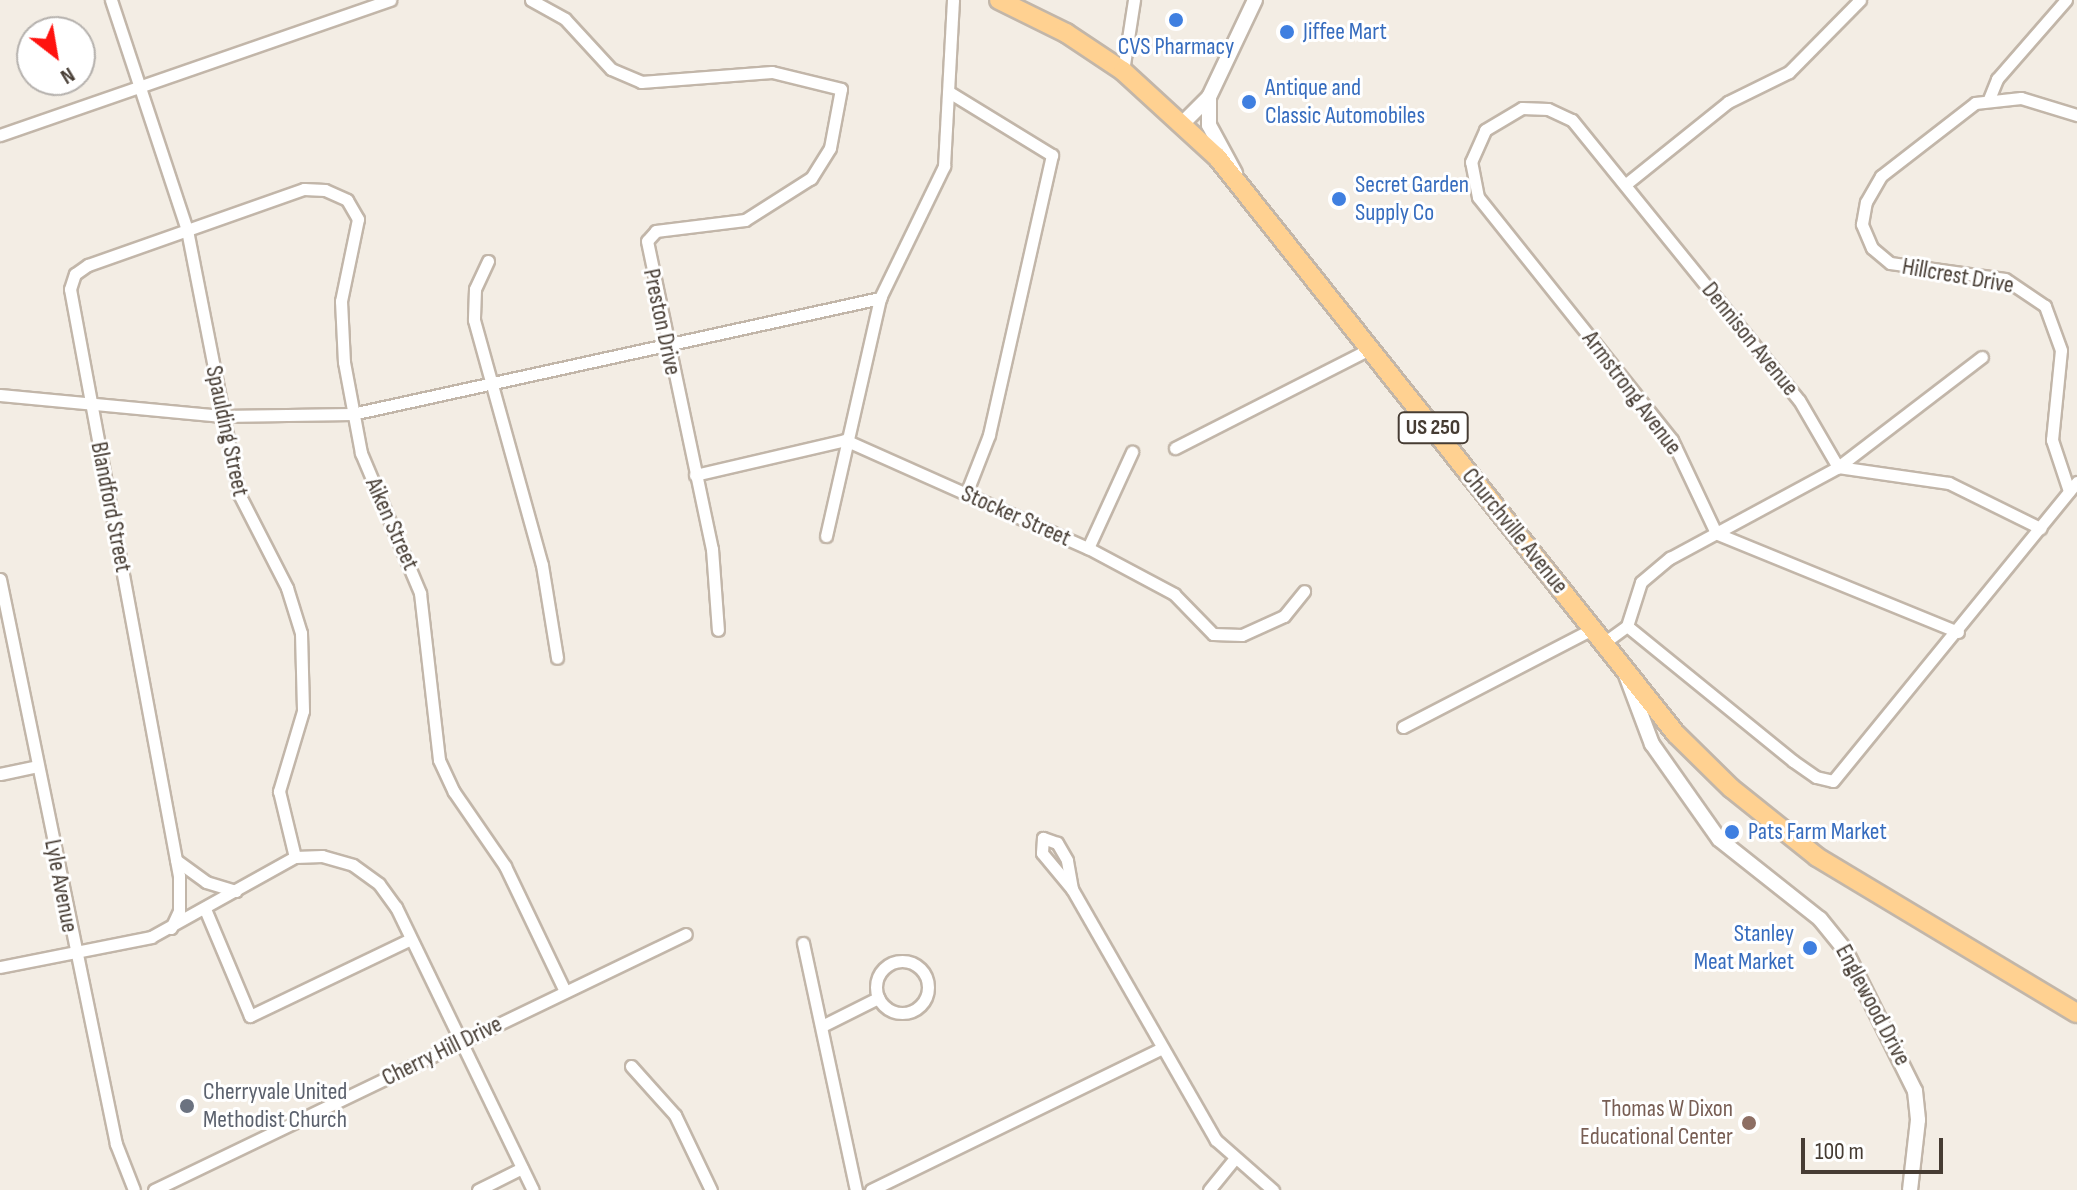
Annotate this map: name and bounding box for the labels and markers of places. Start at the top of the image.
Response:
marker: CVS Pharmacy [1167,11,1185,29]
place label: Jiffee Mart [1303,18,1387,46]
marker: Jiffee Mart [1278,23,1296,41]
place label: CVS Pharmacy [1118,33,1234,61]
place label: Antique and Classic Automobiles [1265,74,1425,130]
marker: Antique and Classic Automobiles [1240,93,1258,111]
place label: Secret Garden Supply Co [1355,171,1469,227]
marker: Secret Garden Supply Co [1330,190,1348,208]
place label: Pats Farm Market [1748,818,1887,846]
marker: Pats Farm Market [1723,823,1741,841]
place label: Stanley Meat Market [1694,920,1794,976]
marker: Stanley Meat Market [1801,939,1819,957]
place label: Cherryvale United Methodist Church [203,1078,347,1134]
place label: Thomas W Dixon Educational Center [1580,1095,1733,1151]
marker: Cherryvale United Methodist Church [178,1097,196,1115]
marker: Thomas W Dixon Educational Center [1740,1114,1758,1132]

